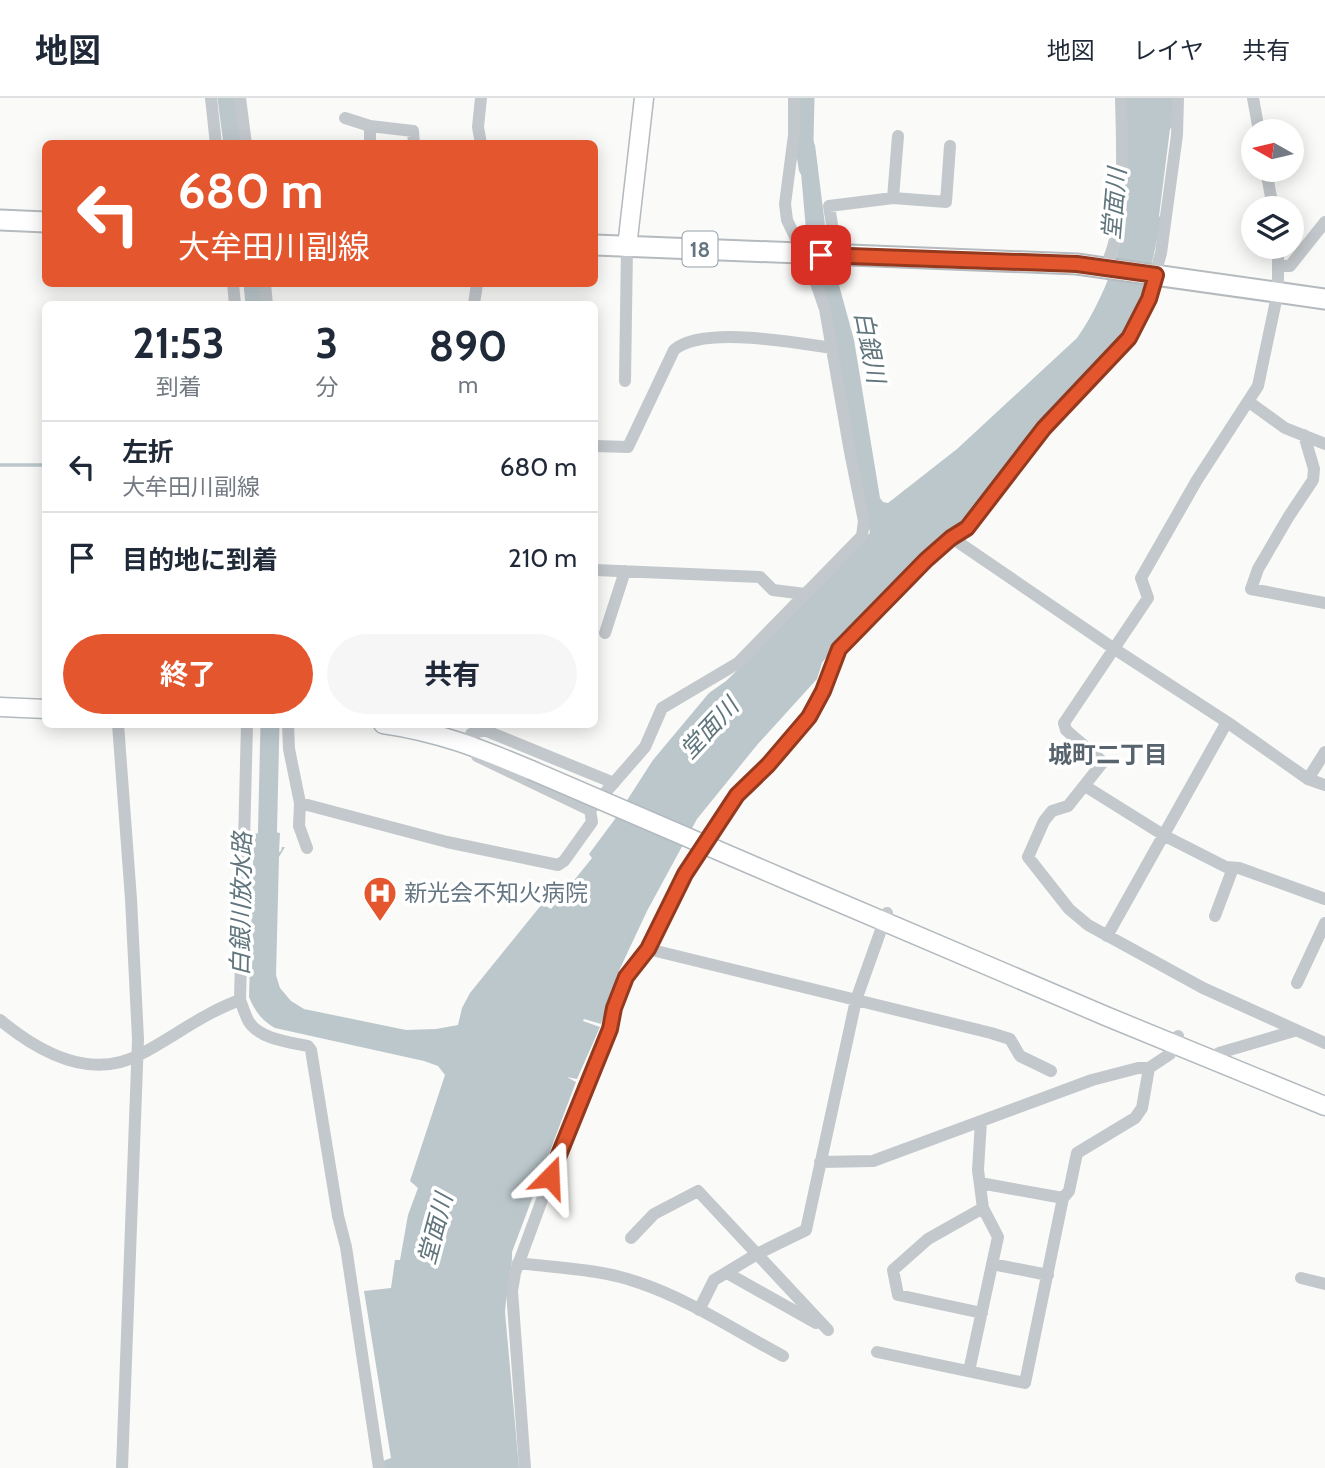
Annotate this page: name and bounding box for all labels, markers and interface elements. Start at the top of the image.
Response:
text: 地図 [35,30,101,70]
text: 地図 [1047,36,1095,65]
text: レイヤ [1133,36,1204,65]
text: 共有 [1242,36,1290,65]
north arrow [1241,119,1304,182]
map controls [1241,119,1304,259]
text: 680 m [178,161,323,220]
water label: 堂面川 [1096,164,1132,241]
icon: left [63,168,154,259]
button: layers [1241,196,1304,259]
pin [791,225,851,285]
text: 大牟田川副線 [178,227,370,266]
road number: 18 [682,232,718,266]
icon: arrive [802,236,840,274]
water label: 白銀川 [849,309,892,388]
text: 21:53 [133,317,225,369]
text: 3 [315,317,338,369]
text: 890 [429,320,507,372]
text: m [458,371,478,399]
text: 到着 [156,373,202,401]
text: 分 [315,373,338,401]
text: 左折 [122,436,174,468]
icon: left [63,448,101,486]
text: 680 m [500,451,577,483]
text: 大牟田川副線 [122,473,260,501]
icon: arrive [63,539,101,577]
text: 210 m [508,542,577,574]
text: 目的地に到着 [122,544,278,576]
button: 終了 [63,634,313,714]
button: 共有 [327,634,577,714]
water label: 堂面川 [674,690,746,764]
district label: 城町二丁目 [1048,740,1168,769]
water label: 白銀川放水路 [225,830,257,976]
hospital icon: 新光会不知火病院 [361,874,399,923]
place label: 新光会不知火病院 [404,879,588,907]
position arrow [513,1140,587,1214]
water label: 堂面川 [412,1188,459,1268]

